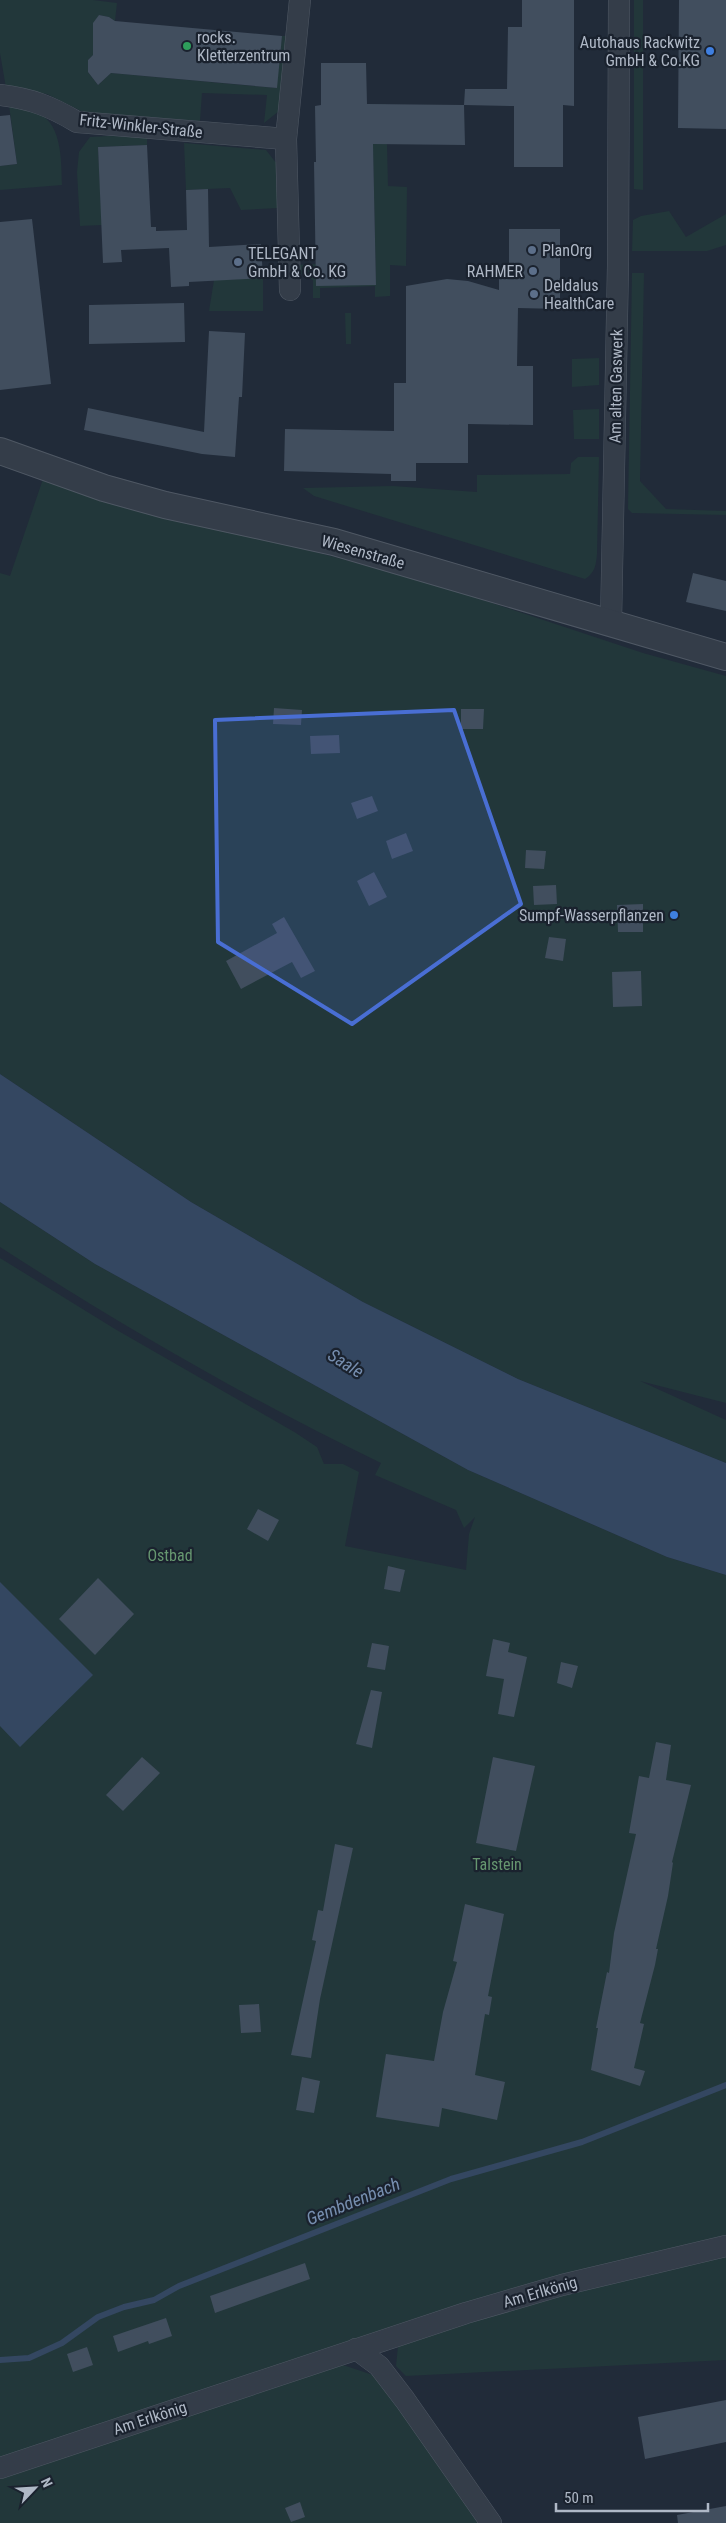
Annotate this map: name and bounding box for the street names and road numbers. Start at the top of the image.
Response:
street label: Fritz-Winkler-Straße [78,110,204,142]
street label: Am alten Gaswerk [606,328,627,443]
street label: Wiesenstraße [319,531,407,573]
street label: Am Erlkönig [501,2272,579,2312]
street label: Am Erlkönig [111,2397,189,2439]

